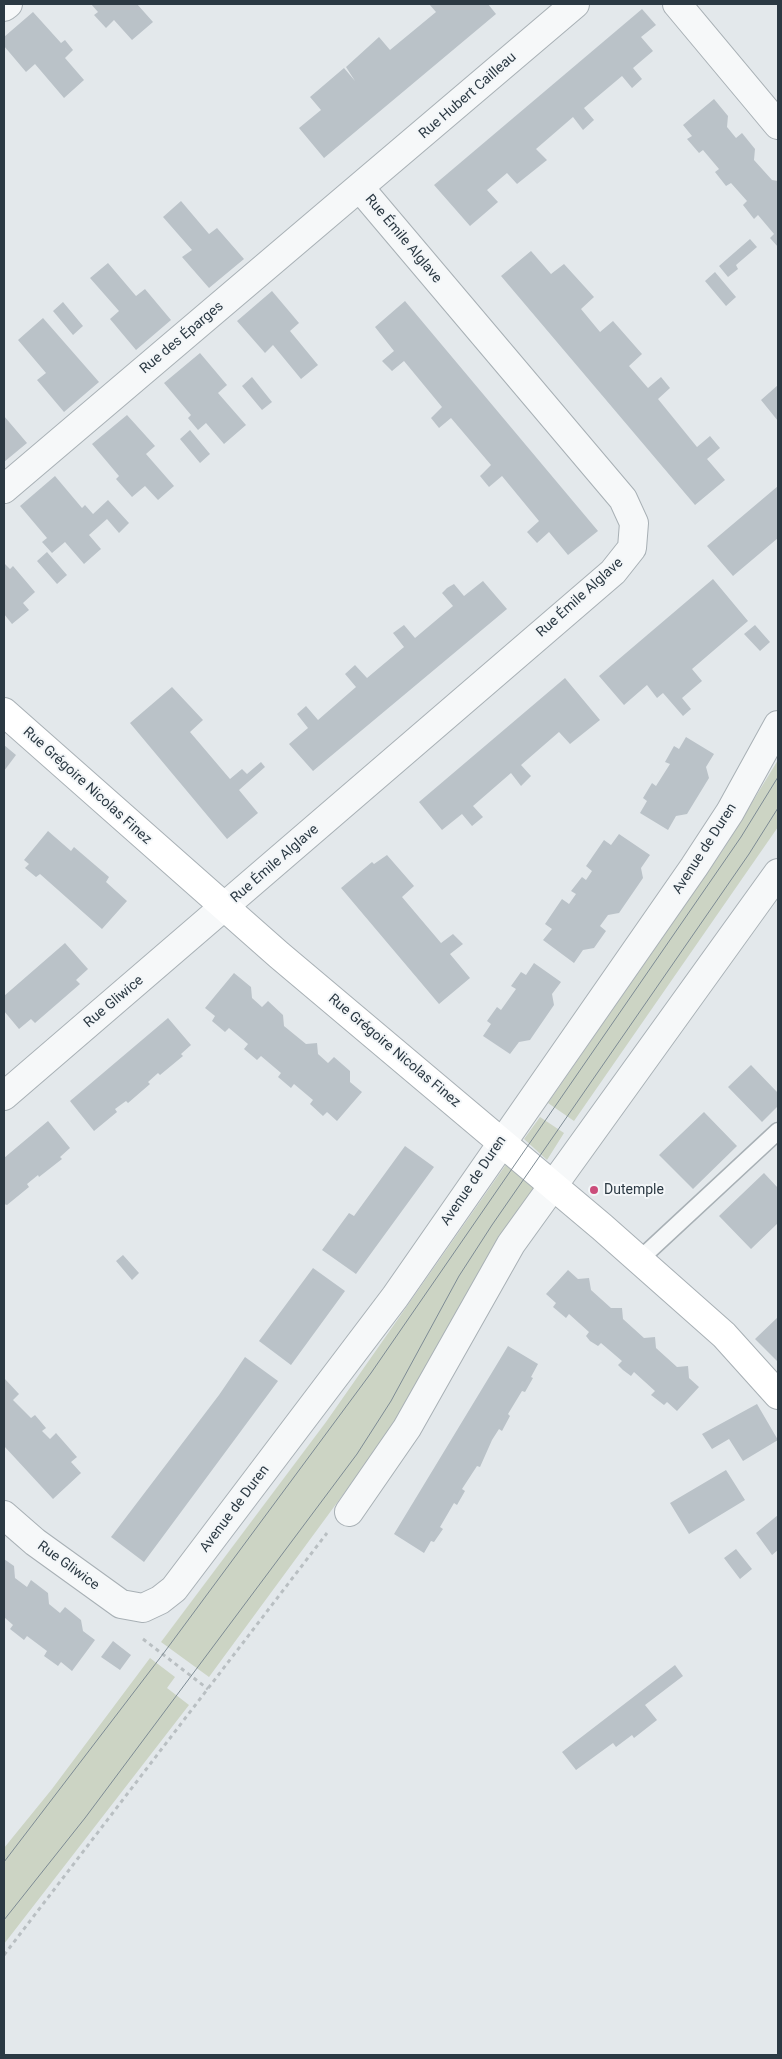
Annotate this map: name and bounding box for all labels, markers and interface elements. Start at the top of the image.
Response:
street label: Rue Hubert Cailleau [416,49,520,143]
street label: Rue Émile Alglave [361,191,445,287]
street label: Rue des Éparges [137,298,227,378]
street label: Rue Émile Alglave [533,555,627,641]
street label: Rue Grégoire Nicolas Finez [19,724,155,848]
street label: Avenue de Duren [669,801,741,897]
street label: Rue Émile Alglave [228,821,322,907]
street label: Rue Gliwice [81,972,147,1032]
street label: Rue Grégoire Nicolas Finez [325,991,463,1111]
street label: Avenue de Duren [438,1133,510,1229]
place label: Dutemple [604,1182,664,1198]
marker: Dutemple [588,1184,600,1196]
street label: Avenue de Duren [197,1462,273,1556]
street label: Rue Gliwice [34,1538,102,1594]

